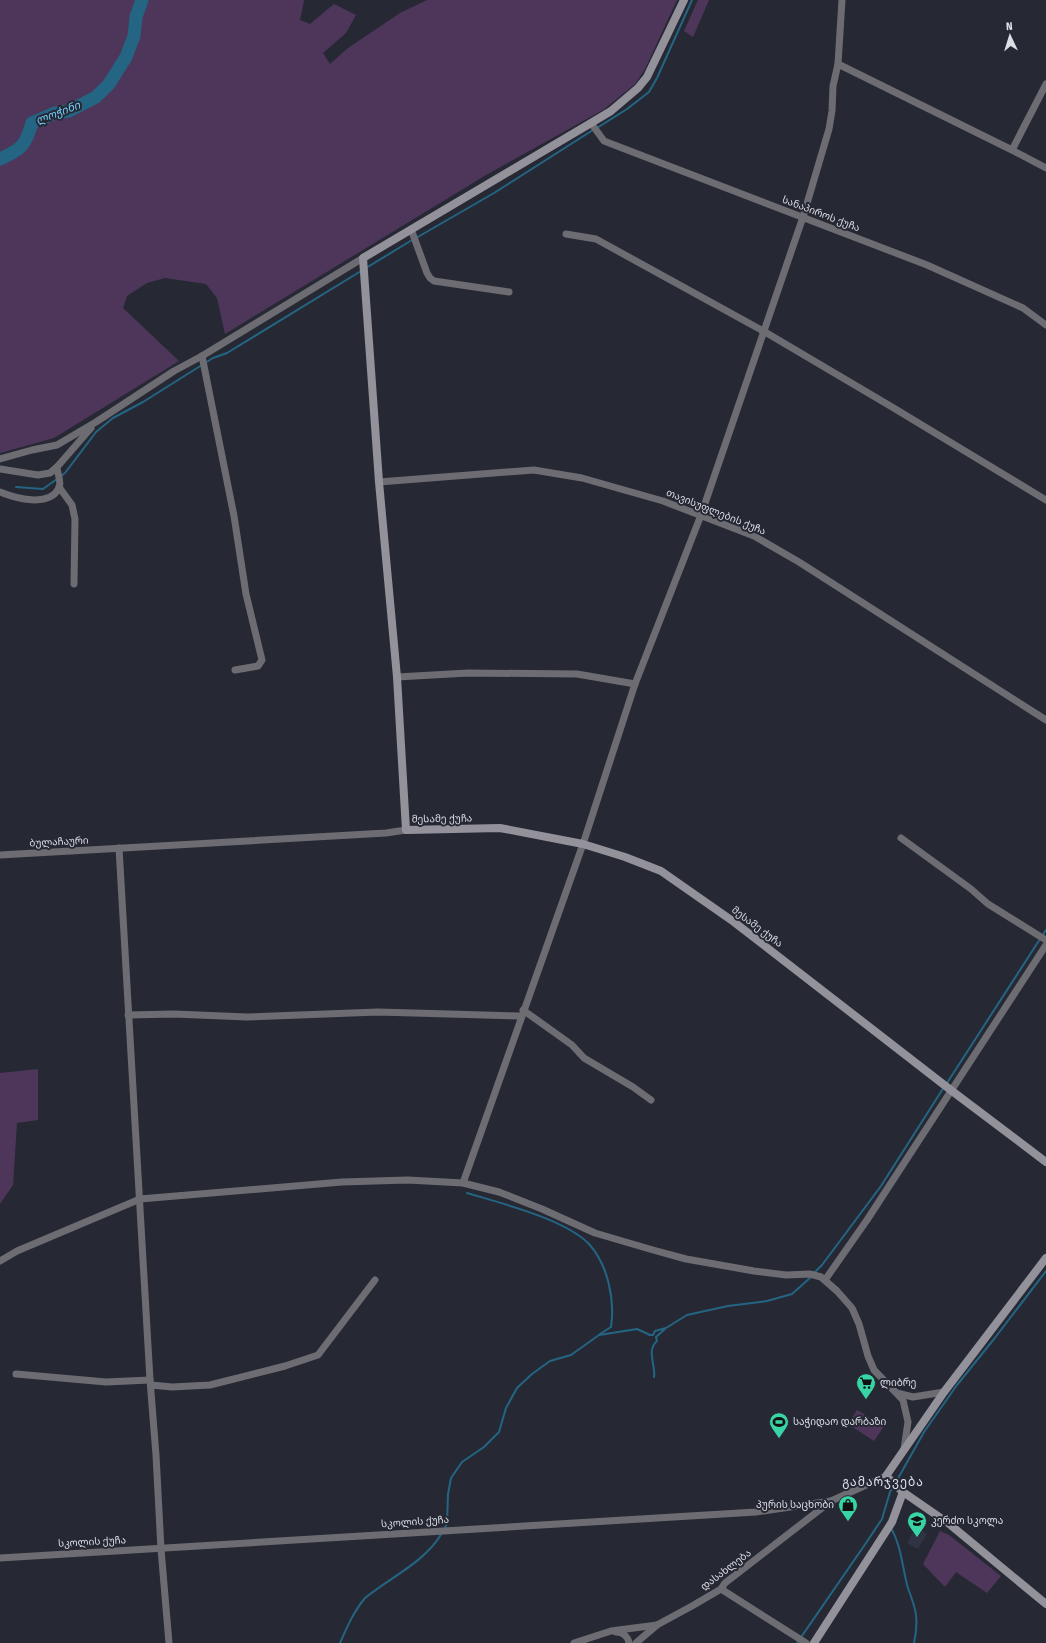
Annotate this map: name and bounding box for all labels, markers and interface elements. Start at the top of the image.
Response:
north arrow [990,16,1030,56]
text: N [1006,20,1013,33]
water label: ლოჭინი [34,98,83,127]
street label: სანაპიროს ქუჩა [780,194,862,234]
street label: თავისუფლების ქუჩა [664,487,768,537]
street label: მესამე ქუჩა [412,812,472,826]
street label: ბულაჩაური [29,834,89,850]
street label: მესამე ქუჩა [729,904,785,950]
supermarket icon: ლიბრე [855,1372,877,1400]
place label: ლიბრე [880,1377,917,1389]
sports icon: საჭიდაო დარბაზი [768,1411,790,1439]
place label: საჭიდაო დარბაზი [793,1416,886,1428]
district label: გამარჯვება [842,1475,924,1489]
shop icon: პურის საცხობი [837,1494,859,1522]
place label: პურის საცხობი [756,1499,834,1511]
school or university icon: კერძო სკოლა [906,1510,928,1538]
street label: სკოლის ქუჩა [381,1514,449,1530]
place label: კერძო სკოლა [931,1515,1003,1527]
street label: სკოლის ქუჩა [58,1534,126,1550]
street label: დასახლება [698,1547,754,1593]

